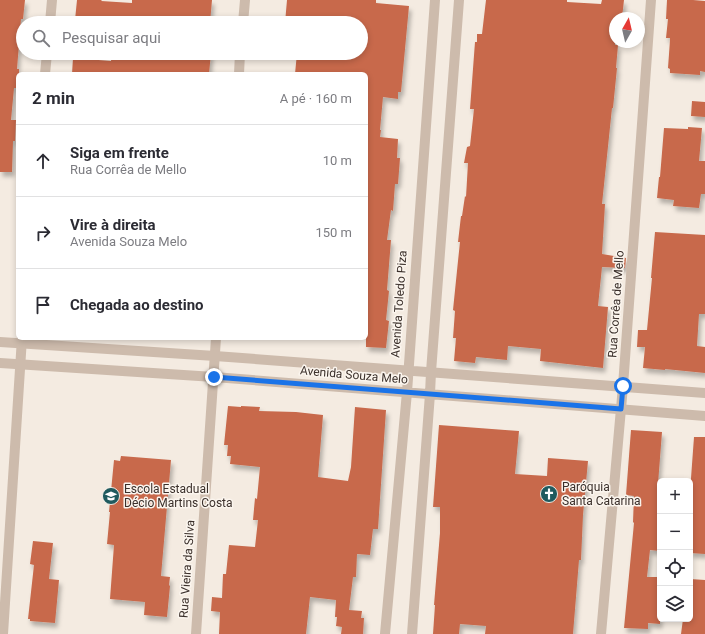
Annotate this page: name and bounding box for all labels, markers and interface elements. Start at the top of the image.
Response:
north arrow [609,12,645,48]
search box [16,16,368,60]
icon: search [30,27,52,49]
text: Pesquisar aqui [62,29,161,47]
text: 2 min [32,88,75,108]
text: A pé · 160 m [280,91,352,106]
text: Siga em frente [70,144,169,162]
icon: ahead [32,150,54,172]
text: 10 m [323,153,352,168]
text: Rua Corrêa de Mello [70,162,187,177]
text: Vire à direita [70,216,156,234]
icon: right [32,222,54,244]
text: 150 m [315,225,352,240]
text: Avenida Souza Melo [70,234,187,249]
street label: Avenida Toledo Piza [388,250,410,358]
street label: Rua Corrêa de Mello [605,250,627,358]
icon: arrive [32,294,54,316]
text: Chegada ao destino [70,296,204,314]
street label: Avenida Souza Melo [300,363,409,387]
route end [205,368,223,386]
route start [614,377,632,395]
map controls [657,478,693,622]
button: + [657,478,693,514]
place label: Paróquia Santa Catarina [562,480,641,508]
place label: Escola Estadual Décio Martins Costa [124,482,233,510]
church icon: Paróquia Santa Catarina [539,484,559,504]
school or university icon: Escola Estadual Décio Martins Costa [101,486,121,506]
button: − [657,514,693,550]
street label: Rua Vieira da Silva [177,520,197,618]
button: locate [657,550,693,586]
button: layers [657,586,693,622]

